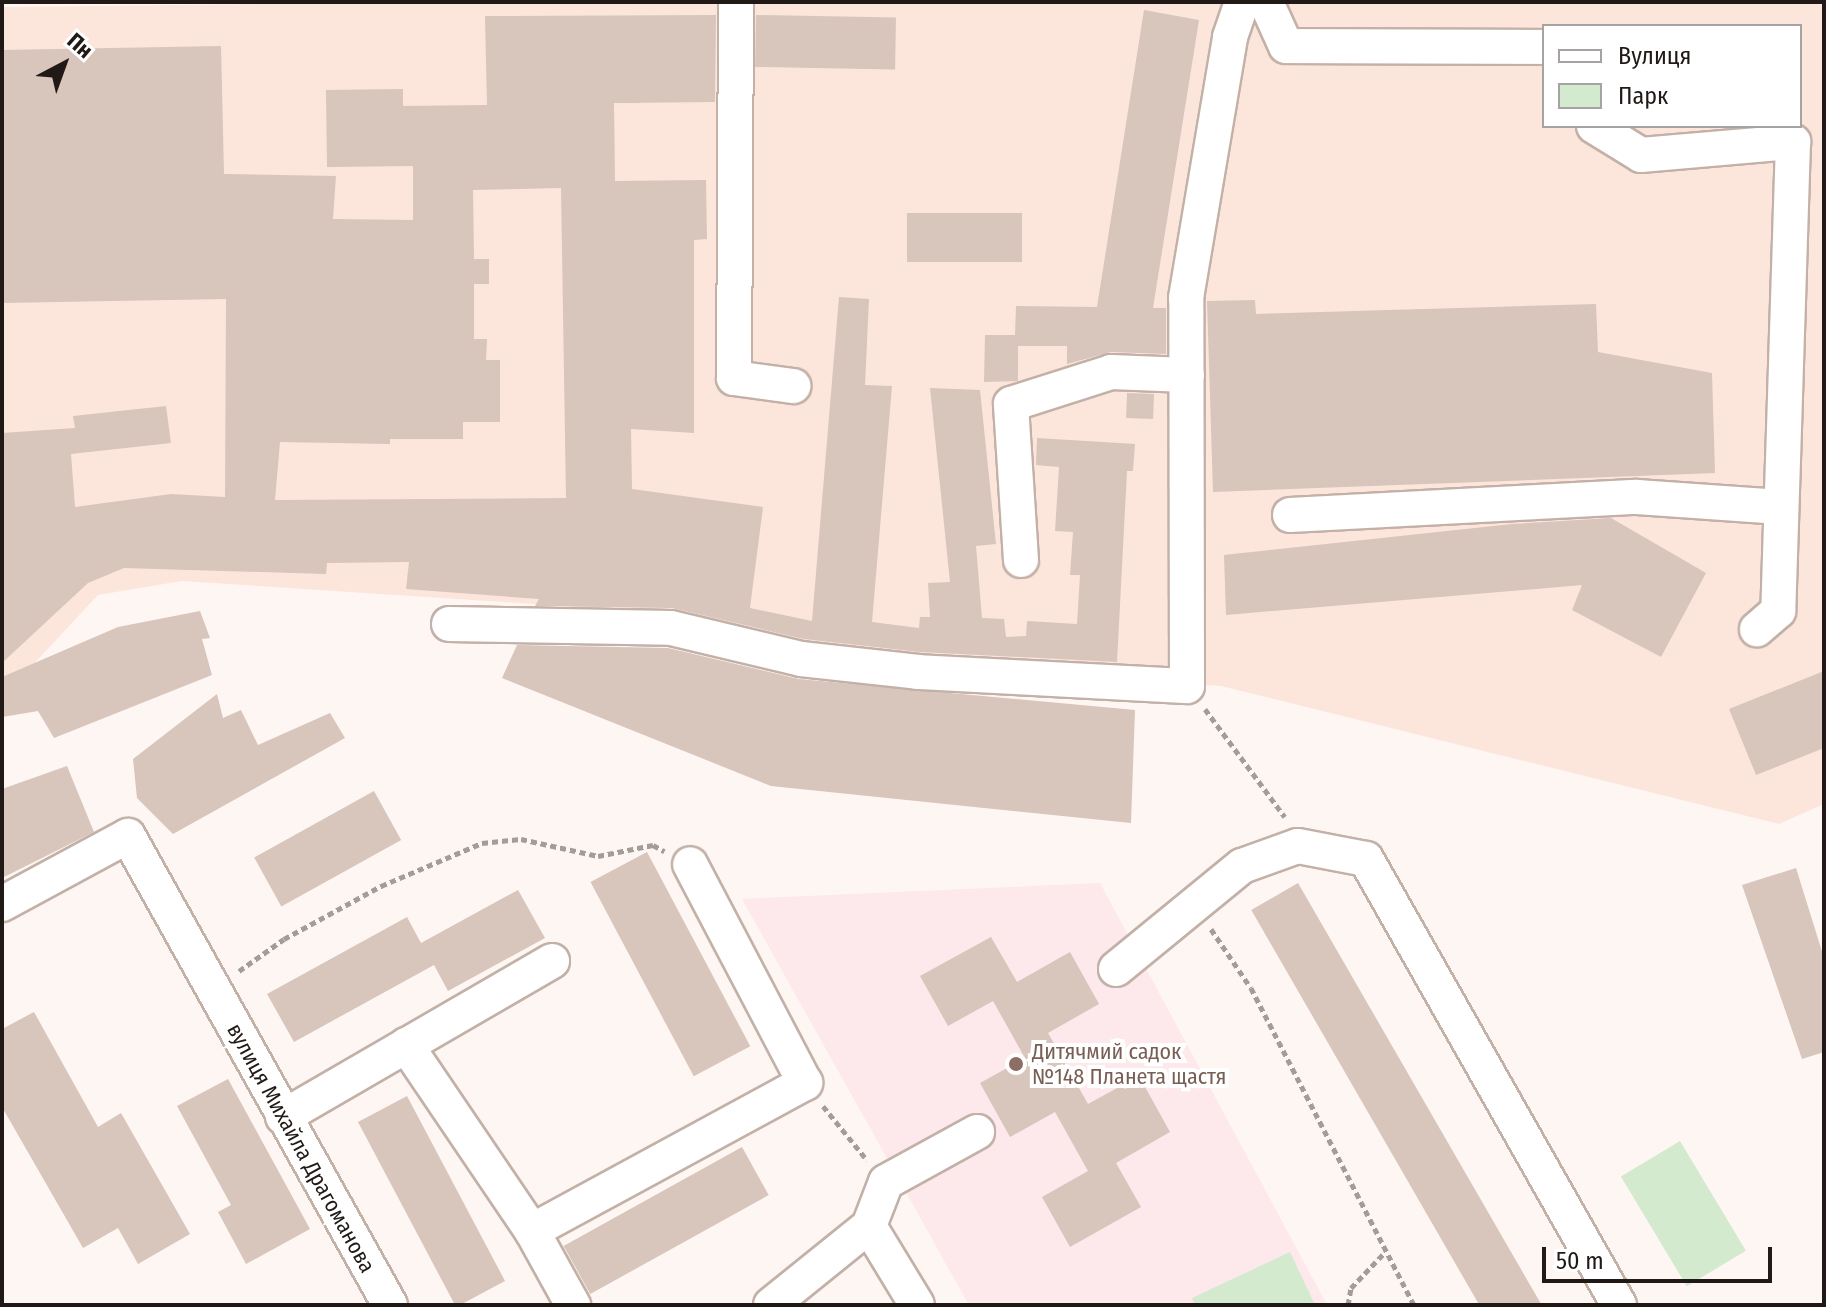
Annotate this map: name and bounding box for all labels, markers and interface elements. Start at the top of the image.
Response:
north arrow [24,24,104,104]
legend [1542,24,1802,128]
text: Пн [62,27,98,64]
text: Вулиця [1618,42,1691,70]
text: Парк [1618,82,1668,110]
street label: вулиця Михайла Драгоманова [221,1019,381,1277]
place label: Дитячмий садок №148 Планета щастя [1032,1038,1227,1090]
marker: Дитячмий садок №148 Планета щастя [1007,1055,1025,1073]
scale bar [1546,1231,1776,1281]
text: 50 m [1556,1247,1604,1275]

